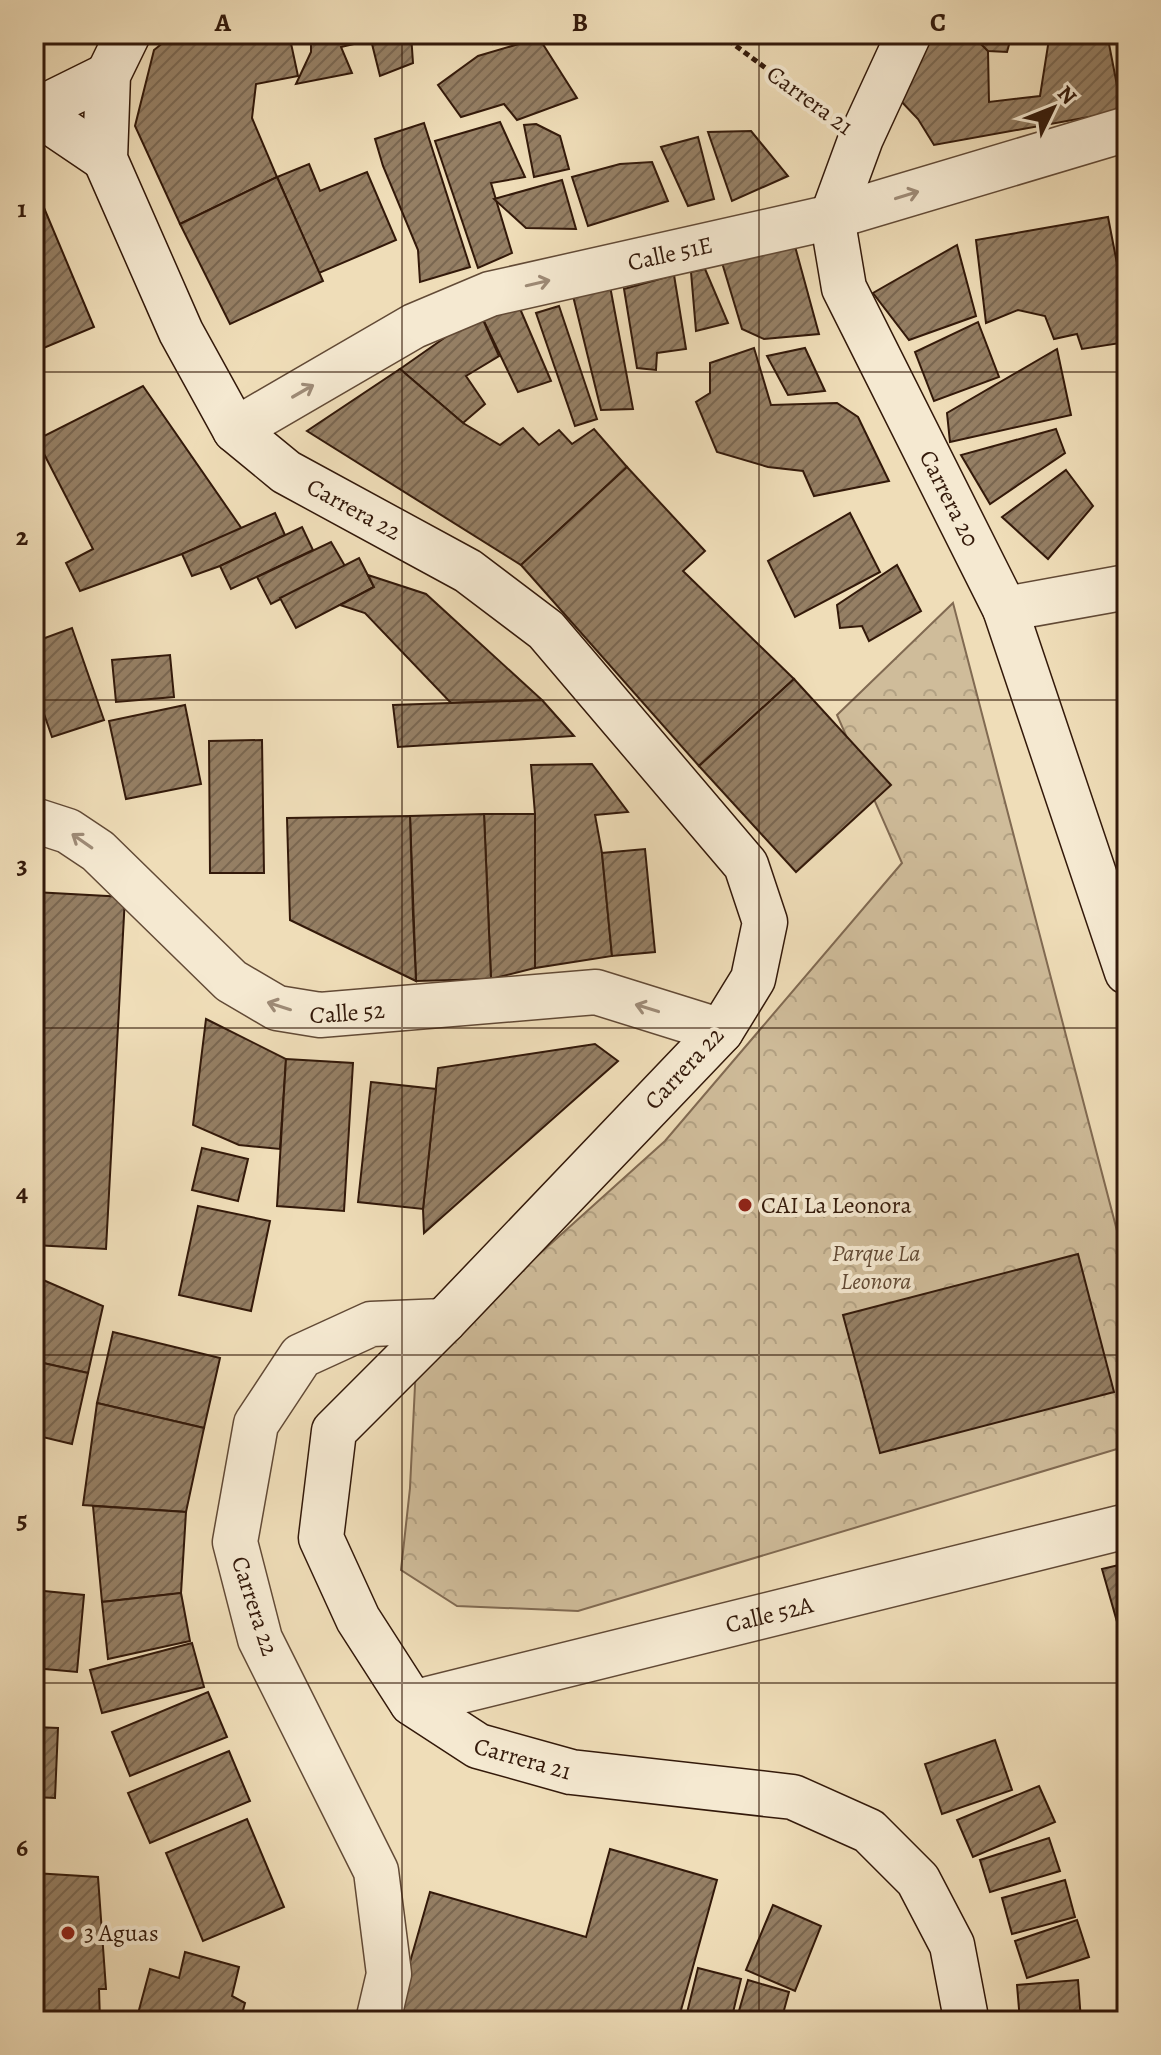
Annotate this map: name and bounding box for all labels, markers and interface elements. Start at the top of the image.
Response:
text: A [214,5,232,40]
text: B [572,5,588,40]
text: C [930,5,946,40]
street label: Carrera 21 [760,58,860,142]
north arrow [1013,68,1093,148]
text: N [1050,79,1083,111]
one-way arrow [893,187,919,202]
text: 1 [17,191,27,226]
street label: Calle 51E [624,228,716,279]
one-way arrow [524,275,550,290]
one-way arrow [291,383,314,399]
street label: Carrera 20 [912,445,987,552]
street label: Carrera 22 [301,470,407,548]
text: 2 [16,519,29,554]
one-way arrow [71,832,93,849]
text: 3 [16,847,28,882]
street label: Calle 52 [307,994,386,1032]
one-way arrow [267,998,292,1012]
one-way arrow [634,1000,660,1015]
street label: Carrera 22 [637,1019,731,1117]
text: 4 [16,1175,28,1210]
place label: CAI La Leonora [761,1189,912,1221]
marker: CAI La Leonora [736,1196,754,1214]
park label: Parque La Leonora [832,1237,920,1297]
text: 5 [16,1502,28,1537]
street label: Carrera 22 [224,1552,286,1660]
street label: Calle 52A [722,1588,817,1641]
street label: Carrera 21 [470,1730,575,1787]
text: 6 [16,1830,28,1865]
place label: 3 Aguas [84,1917,159,1949]
marker: 3 Aguas [59,1924,77,1942]

